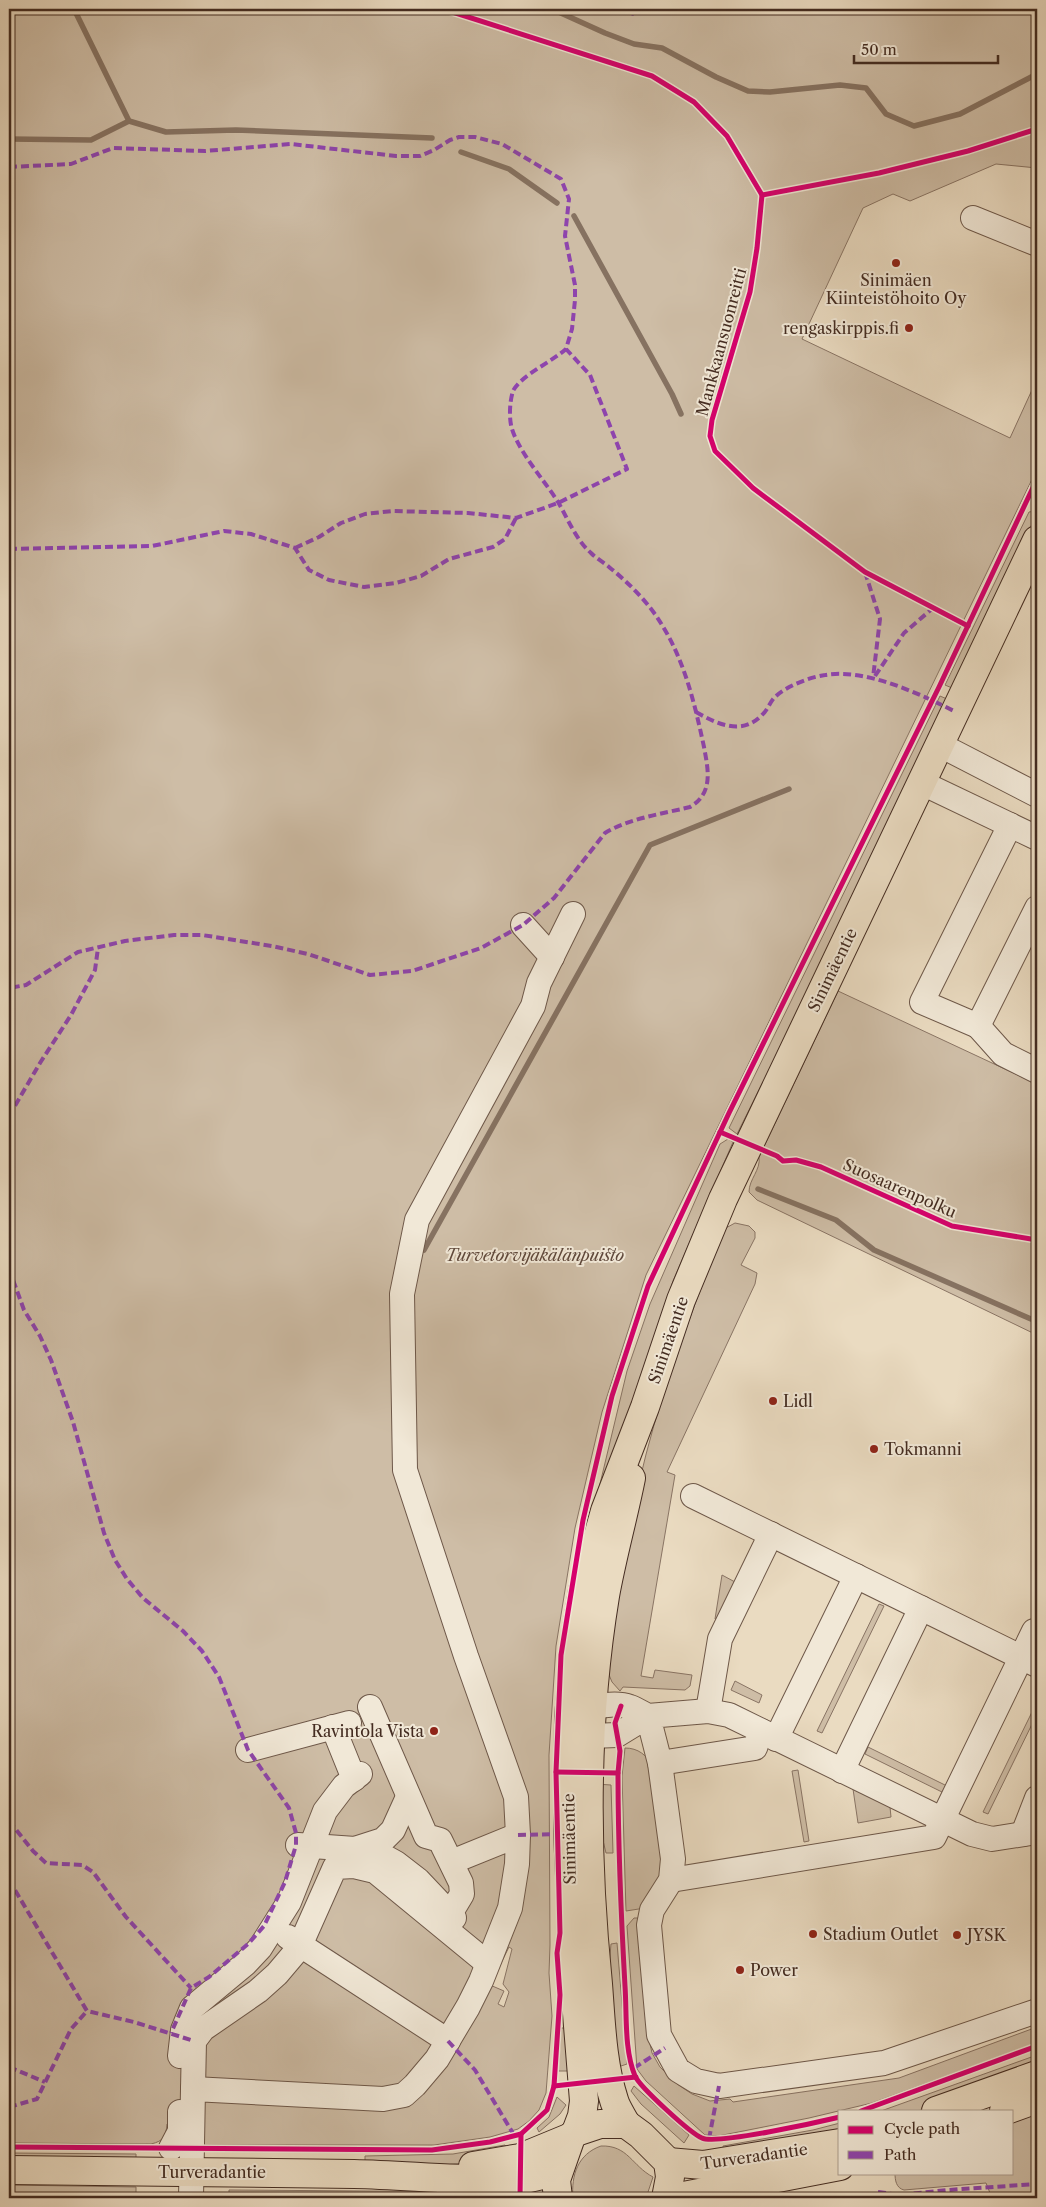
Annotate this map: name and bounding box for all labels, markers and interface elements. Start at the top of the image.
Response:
scale bar [854,32,997,64]
text: 50 m [861,40,897,59]
marker: Sinimäen Kiinteistöhoito Oy [890,257,902,269]
street label: Mankkaansuonreitti [692,266,750,418]
place label: Sinimäen Kiinteistöhoito Oy [826,270,967,308]
place label: rengaskirppis.fi [783,318,899,338]
marker: rengaskirppis.fi [903,322,915,334]
street label: Sinimäentie [803,925,861,1015]
street label: Suosaarenpolku [840,1154,960,1222]
park label: Turvetorvijäkälänpuisto [446,1245,624,1265]
street label: Sinimäentie [644,1294,692,1386]
place label: Lidl [783,1391,813,1411]
marker: Lidl [767,1395,779,1407]
place label: Tokmanni [884,1439,962,1459]
marker: Tokmanni [868,1443,880,1455]
place label: Ravintola Vista [311,1721,425,1741]
marker: Ravintola Vista [428,1725,440,1737]
street label: Sinimäentie [558,1793,580,1885]
place label: Stadium Outlet [823,1924,939,1944]
place label: JYSK [964,1925,1006,1945]
marker: Stadium Outlet [807,1928,819,1940]
marker: JYSK [951,1929,963,1941]
place label: Power [750,1960,798,1980]
marker: Power [734,1964,746,1976]
legend [838,2110,1014,2174]
text: Cycle path [884,2119,961,2138]
street label: Turveradantie [699,2139,809,2173]
text: Path [884,2145,917,2164]
street label: Turveradantie [158,2162,266,2182]

